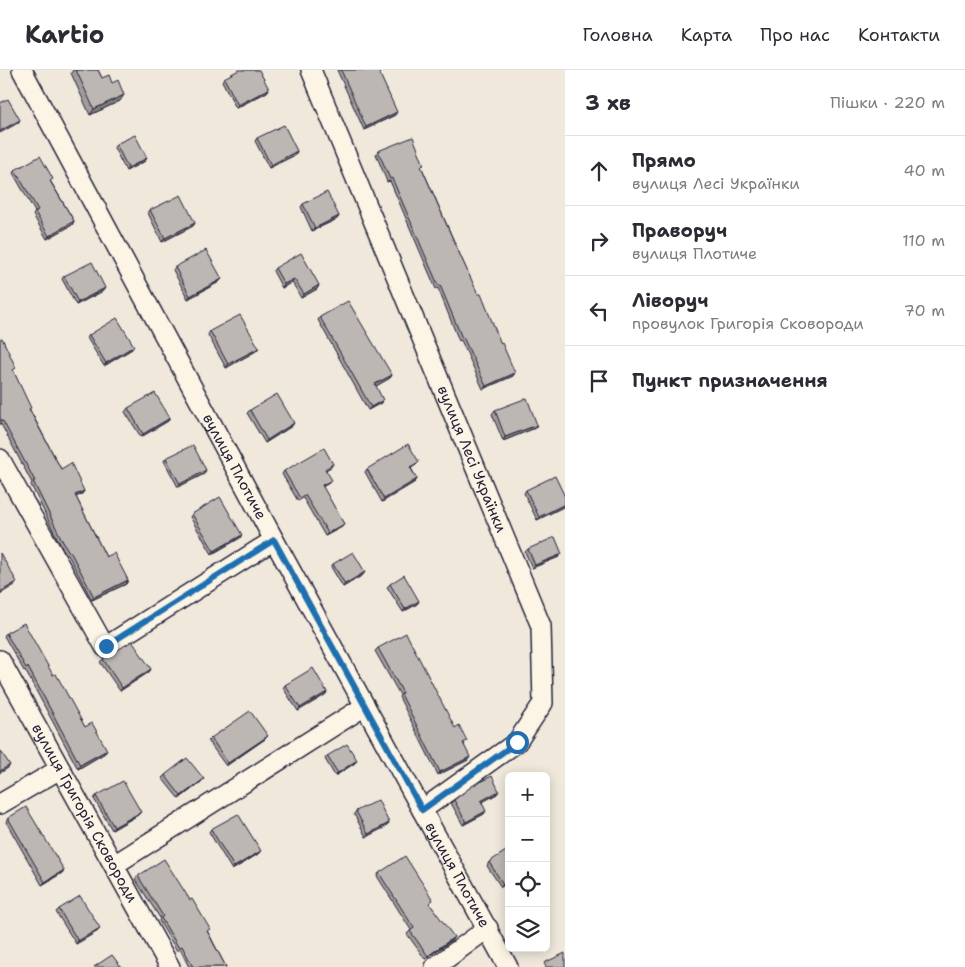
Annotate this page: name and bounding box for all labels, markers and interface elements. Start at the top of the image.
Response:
text: Kartio [25,19,104,51]
text: Головна [582,23,653,47]
text: Карта [681,23,732,47]
text: Про нас [760,23,830,47]
text: Контакти [858,23,940,47]
text: 3 хв [585,89,631,117]
text: Пішки · 220 m [830,92,945,113]
text: Прямо [632,148,696,173]
icon: ahead [585,157,613,185]
text: 40 m [903,160,945,181]
text: вулиця Лесі Українки [632,173,800,194]
text: Праворуч [632,218,727,243]
icon: right [585,227,613,255]
text: 110 m [902,230,945,251]
text: вулиця Плотиче [632,243,757,264]
text: Ліворуч [632,288,708,313]
icon: left [585,297,613,325]
text: 70 m [904,300,945,321]
text: провулок Григорія Сковороди [632,313,864,334]
icon: arrive [585,367,613,395]
text: Пункт призначення [632,368,828,393]
street label: вулиця Лесі Українки [433,382,511,536]
street label: вулиця Плотиче [198,410,271,523]
route end [95,635,118,658]
street label: вулиця Григорія Сковороди [27,720,142,906]
route start [506,731,529,754]
map controls [505,772,550,952]
button: + [505,772,550,817]
button: − [505,817,550,862]
street label: вулиця Плотиче [420,818,494,931]
button: locate [505,862,550,907]
button: layers [505,907,550,952]

